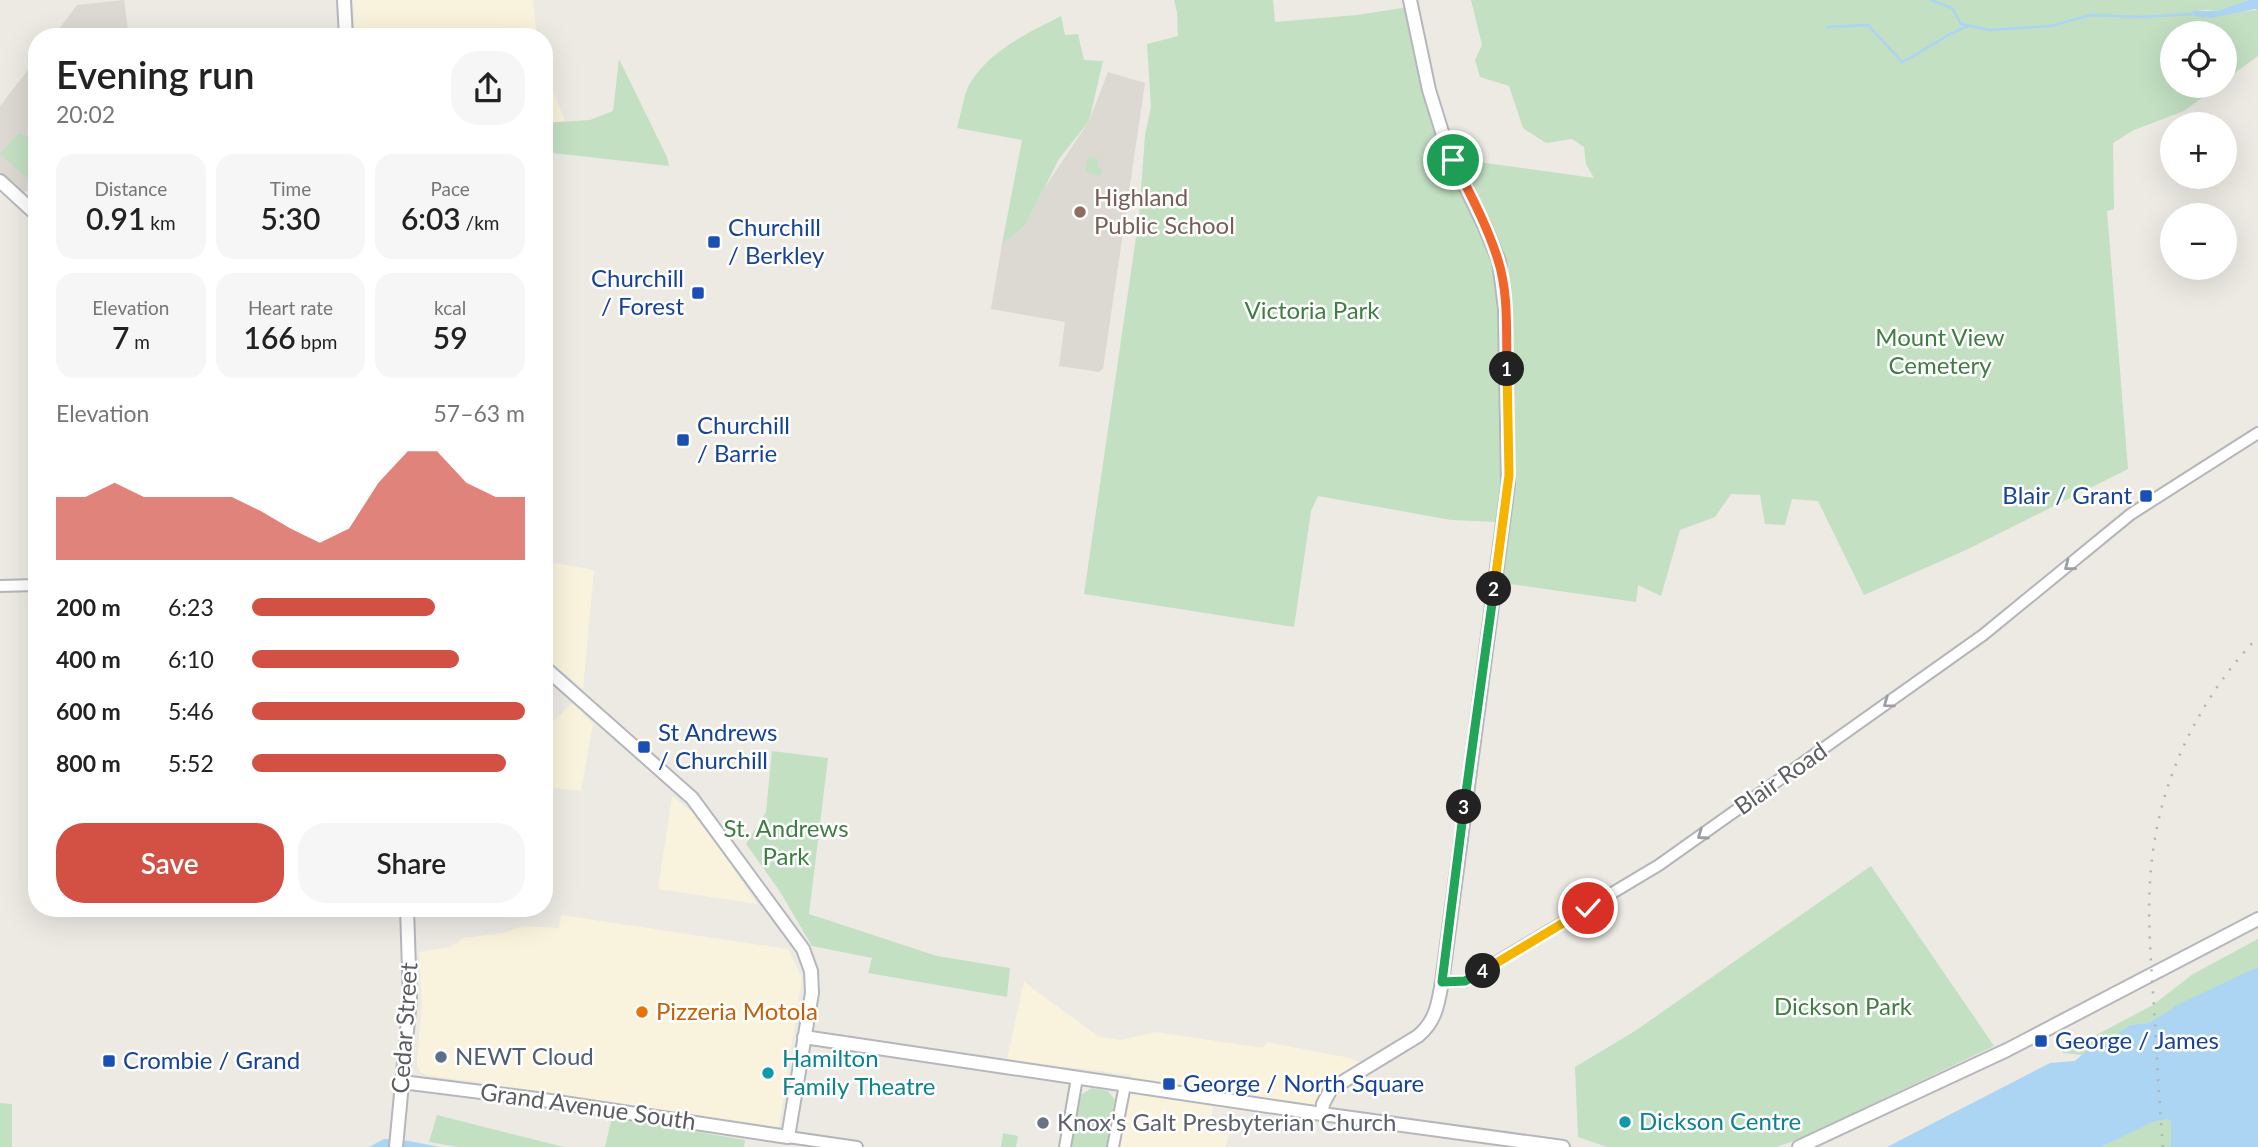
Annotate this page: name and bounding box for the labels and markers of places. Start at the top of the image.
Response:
pin [1423,130,1483,190]
place label: Highland Public School [1094,182,1235,239]
marker: Highland Public School [1072,204,1088,220]
place label: Churchill / Berkley [728,212,825,269]
marker: Churchill / Berkley [706,234,722,250]
place label: Churchill / Forest [591,263,684,320]
marker: Churchill / Forest [690,285,706,301]
pin: 1 [1490,352,1524,386]
place label: Churchill / Barrie [697,410,790,467]
marker: Churchill / Barrie [675,432,691,448]
place label: Blair / Grant [2002,480,2132,509]
marker: Blair / Grant [2138,488,2154,504]
pin: 2 [1476,572,1512,606]
place label: St Andrews / Churchill [658,717,777,774]
marker: St Andrews / Churchill [636,739,652,755]
pin: 3 [1446,790,1482,824]
pin [1558,878,1618,938]
pin: 4 [1466,954,1500,988]
place label: Pizzeria Motola [656,996,818,1025]
marker: Pizzeria Motola [634,1004,650,1020]
place label: George / James [2055,1025,2219,1054]
marker: George / James [2033,1033,2049,1049]
place label: NEWT Cloud [455,1041,594,1070]
place label: Hamilton Family Theatre [782,1043,936,1100]
place label: Crombie / Grand [123,1045,300,1074]
marker: NEWT Cloud [433,1049,449,1065]
marker: Crombie / Grand [101,1053,117,1069]
marker: Hamilton Family Theatre [760,1065,776,1081]
place label: George / North Square [1183,1068,1424,1097]
marker: George / North Square [1161,1076,1177,1092]
place label: Dickson Centre [1639,1106,1801,1135]
place label: Knox's Galt Presbyterian Church [1057,1107,1396,1136]
marker: Dickson Centre [1617,1114,1633,1130]
marker: Knox's Galt Presbyterian Church [1035,1115,1051,1131]

